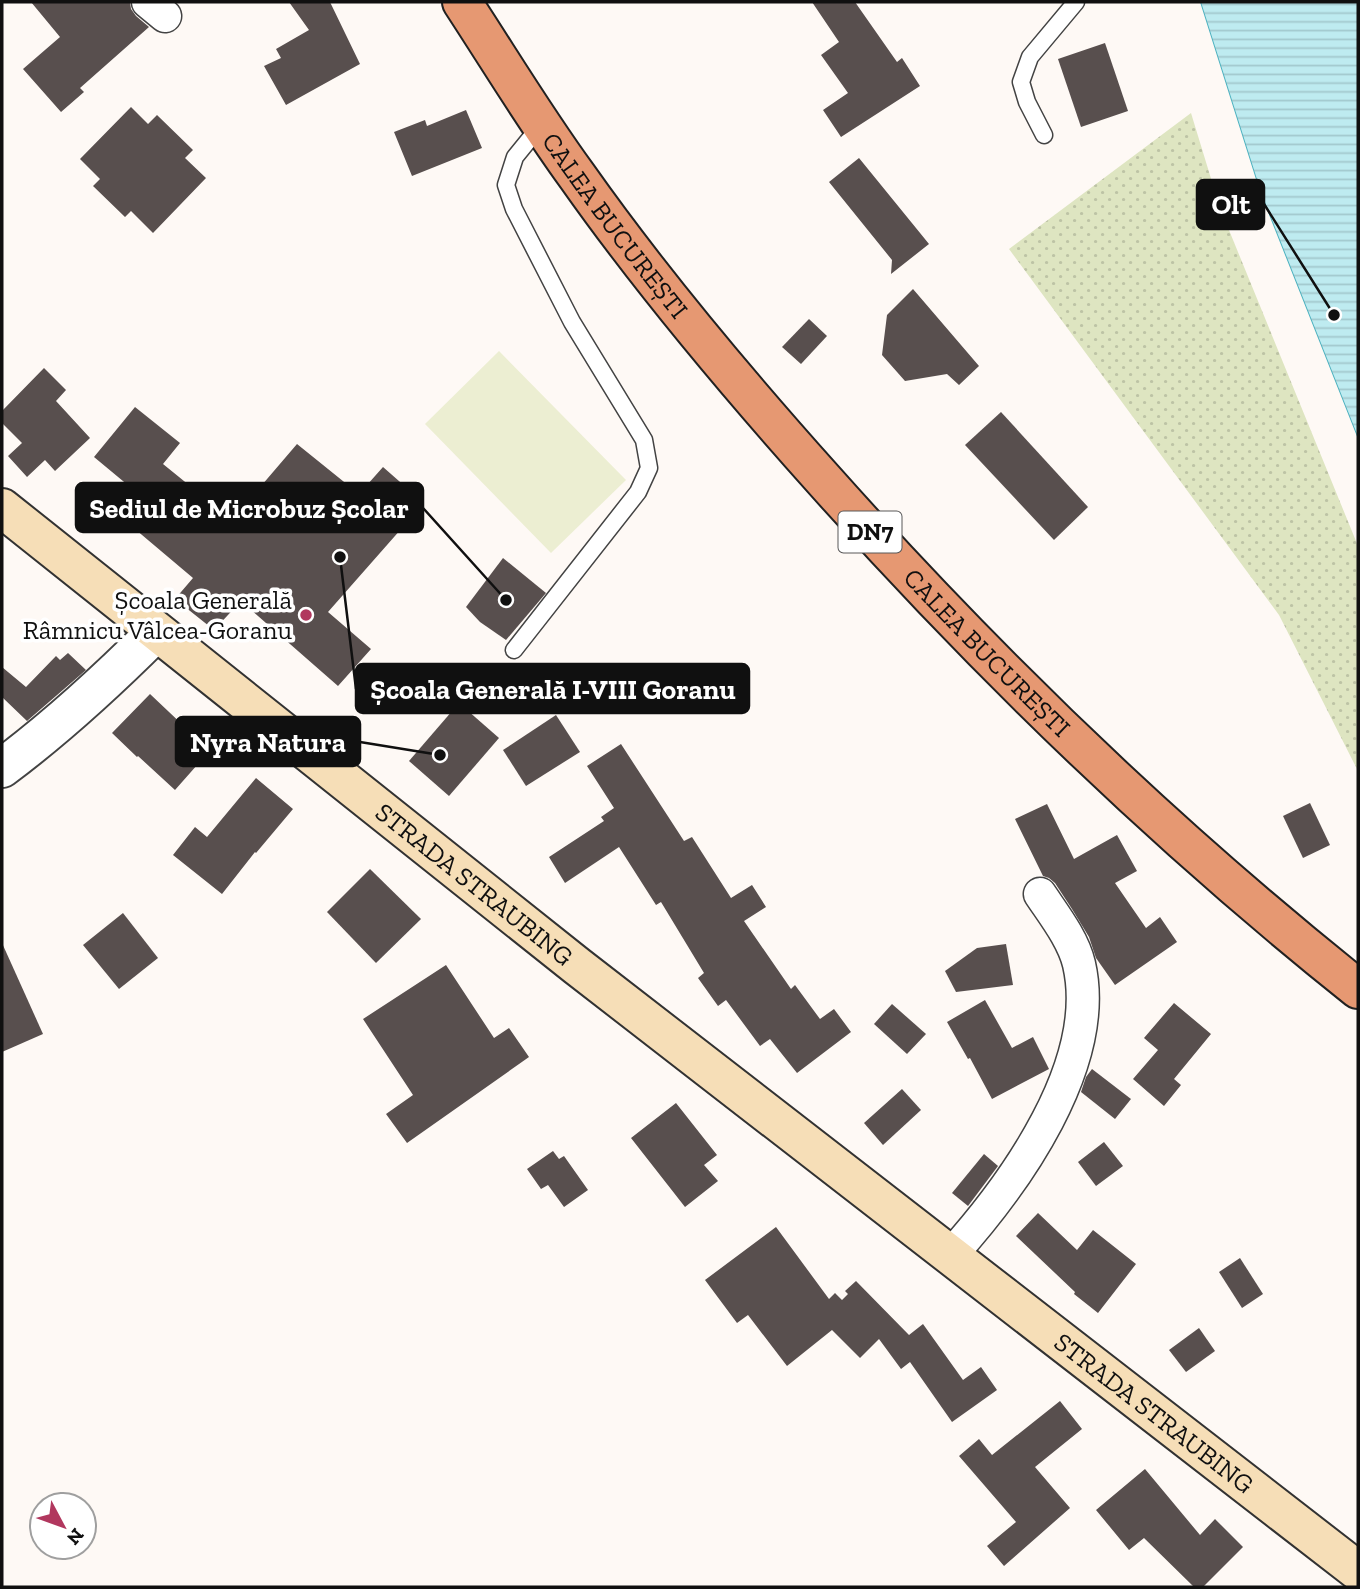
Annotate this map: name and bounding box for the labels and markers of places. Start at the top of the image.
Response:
callout: Olt [1197,180,1264,229]
callout: Sediul de Microbuz Școlar [76,483,423,532]
place label: Școala Generală Râmnicu Vâlcea-Goranu [23,584,292,646]
marker: Școala Generală Râmnicu Vâlcea-Goranu [298,607,314,623]
callout: Școala Generală I-VIII Goranu [356,664,749,713]
callout: Nyra Natura [176,717,360,766]

